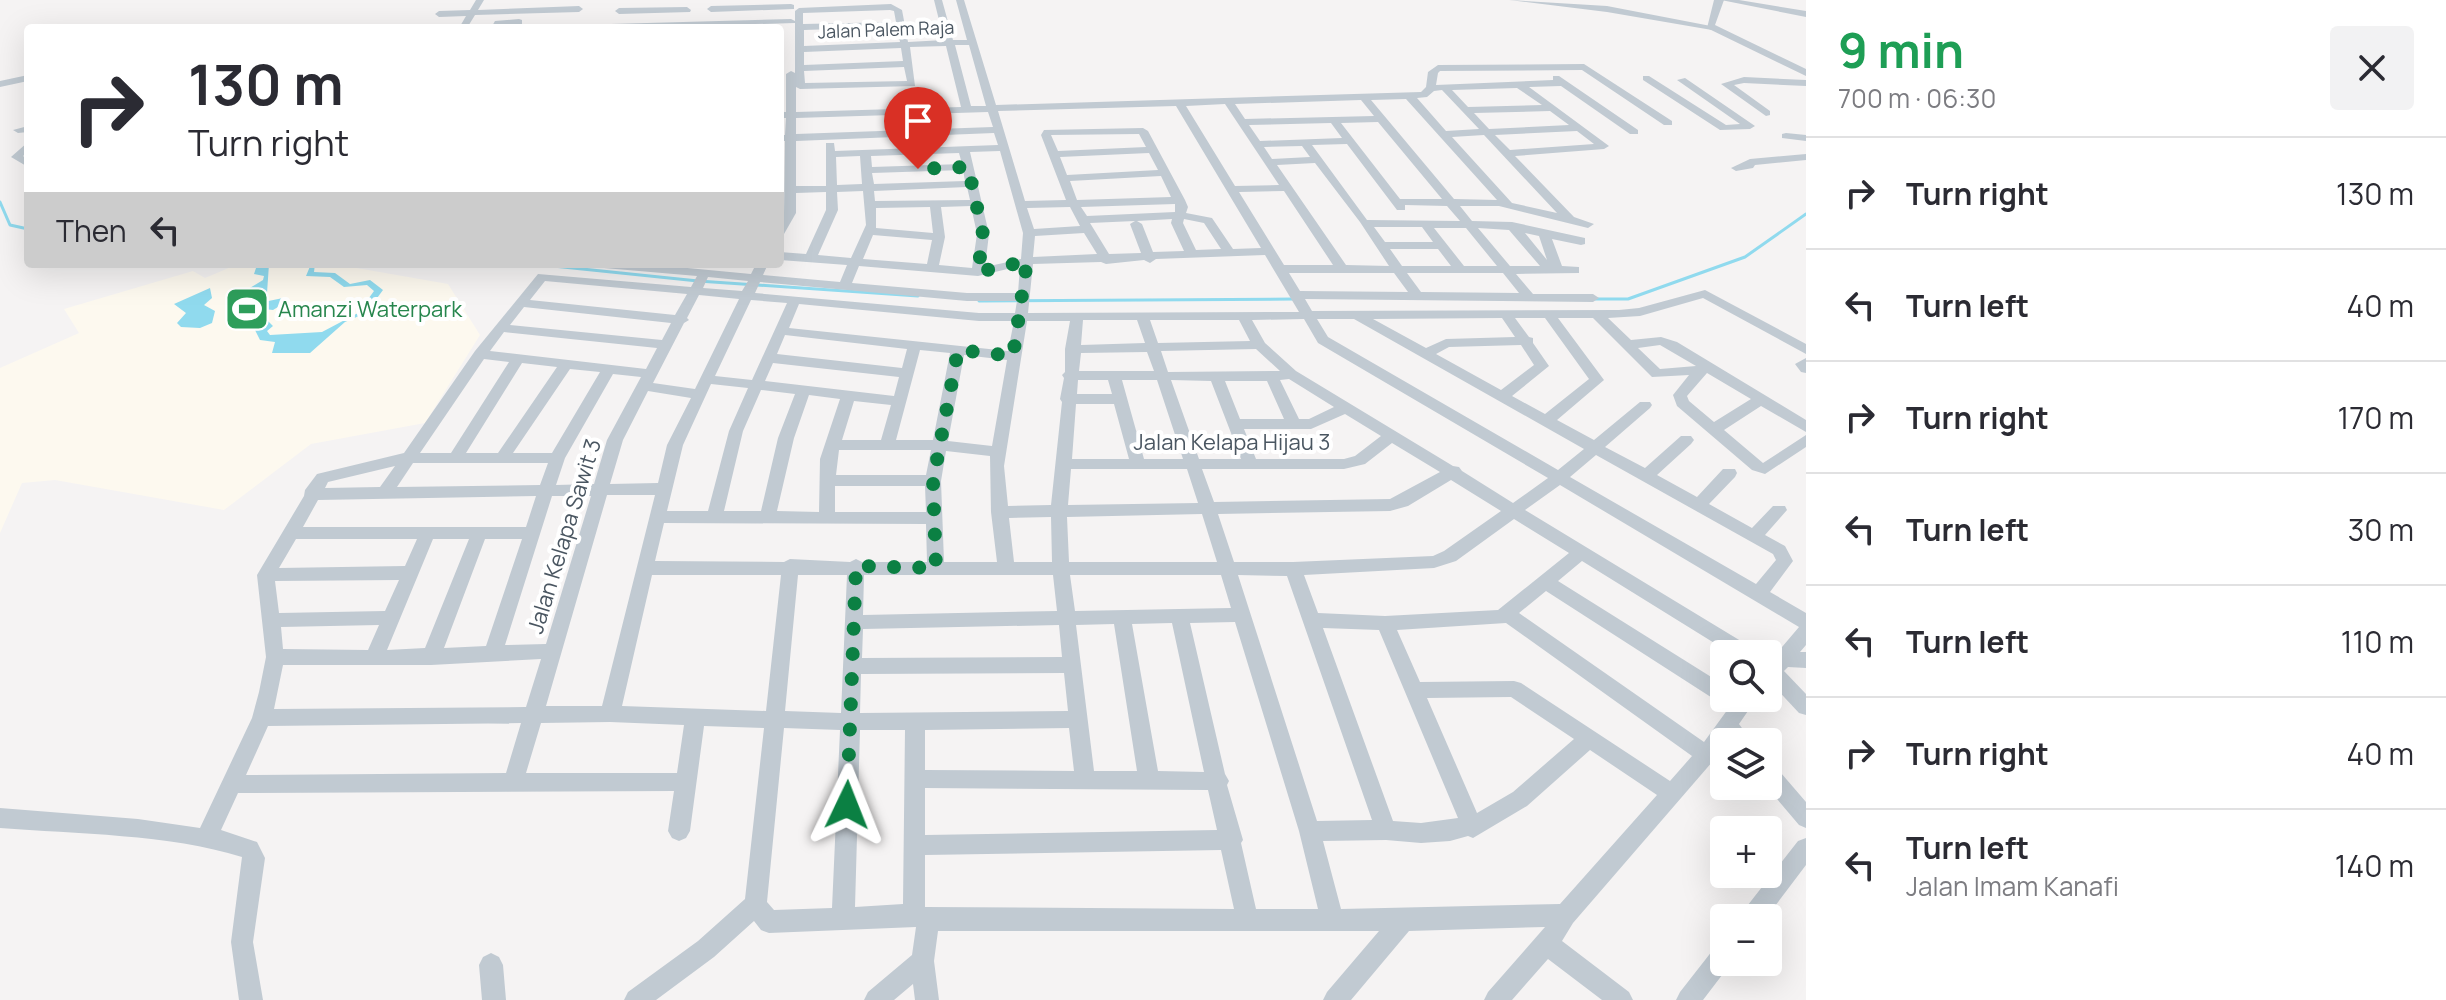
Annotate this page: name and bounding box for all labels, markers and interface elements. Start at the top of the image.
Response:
street label: Jalan Palem Raja [817,15,955,43]
text: 9 min [1838,17,1964,82]
button: close [2330,26,2414,110]
text: 130 m [188,45,344,122]
icon: right [56,56,160,160]
text: 700 m · 06:30 [1838,80,1996,116]
pin [884,87,952,169]
icon: arrive [896,99,940,143]
text: Turn right [188,118,349,167]
icon: right [1838,171,1882,215]
text: Turn right [1906,173,2049,214]
text: 130 m [2336,173,2414,214]
icon: left [143,208,187,252]
text: Then [56,210,127,251]
icon: left [1838,283,1882,327]
sports icon: Amanzi Waterpark [223,285,271,333]
text: Turn left [1906,285,2029,326]
text: 40 m [2347,285,2414,326]
place label: Amanzi Waterpark [278,294,463,324]
icon: right [1838,395,1882,439]
text: Turn right [1906,397,2049,438]
text: 170 m [2337,397,2414,438]
street label: Jalan Kelapa Hijau 3 [1134,427,1330,457]
street label: Jalan Kelapa Sawit 3 [520,435,608,637]
icon: left [1838,507,1882,551]
text: Turn left [1906,509,2029,550]
text: 30 m [2348,509,2414,550]
icon: left [1838,619,1882,663]
text: Turn left [1906,621,2029,662]
text: 110 m [2341,621,2414,662]
map controls [1710,640,1782,976]
button: search [1710,640,1782,712]
button: layers [1710,728,1782,800]
icon: right [1838,731,1882,775]
text: Turn right [1906,733,2049,774]
text: 40 m [2347,733,2414,774]
position arrow [805,763,889,847]
button: + [1710,816,1782,888]
text: Turn left [1906,827,2029,868]
icon: left [1838,843,1882,887]
text: 140 m [2335,845,2414,886]
text: Jalan Imam Kanafi [1906,868,2119,904]
button: − [1710,904,1782,976]

